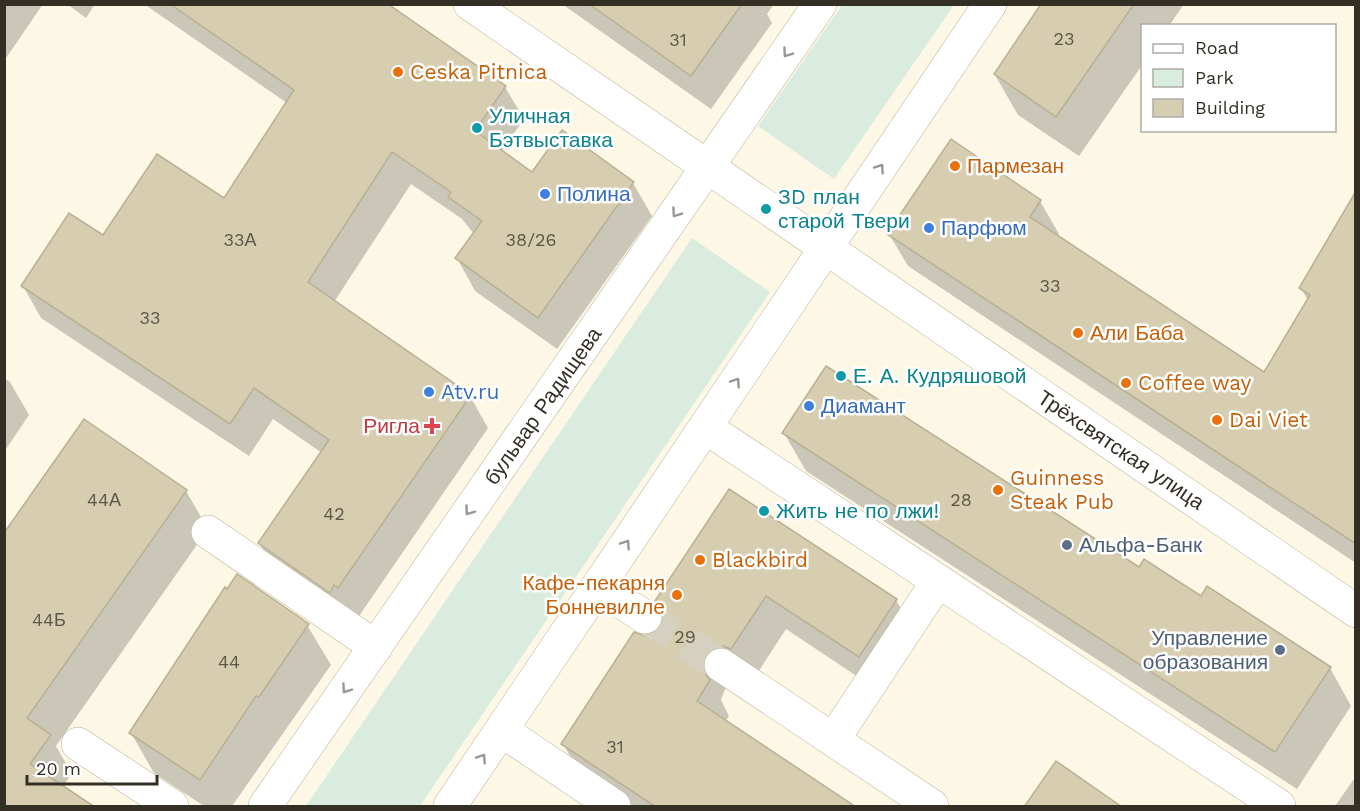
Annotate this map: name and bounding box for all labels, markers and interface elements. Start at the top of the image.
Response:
legend [1141,24,1336,132]
house number: 23 [1054,28,1075,49]
house number: 31 [669,29,687,50]
text: Road [1195,37,1239,58]
one-way arrow [783,46,794,57]
place label: Ceska Pitnica [410,59,547,84]
marker: Ceska Pitnica [391,65,405,79]
text: Park [1195,67,1234,88]
text: Building [1195,97,1265,118]
place label: Уличная Бэтвыставка [489,103,613,152]
marker: Уличная Бэтвыставка [470,121,484,135]
place label: Пармезан [967,153,1064,178]
marker: Пармезан [948,159,962,173]
one-way arrow [873,164,884,175]
place label: Полина [557,181,631,206]
place label: ЗD план старой Твери [778,184,910,233]
marker: Полина [538,187,552,201]
marker: ЗD план старой Твери [759,202,773,216]
one-way arrow [672,206,683,217]
place label: Парфюм [941,215,1027,240]
marker: Парфюм [922,221,936,235]
house number: 33А [224,229,257,250]
house number: 38/26 [506,229,556,250]
house number: 33 [1040,275,1061,296]
house number: 33 [140,307,161,328]
place label: Али Баба [1090,320,1184,345]
street label: бульвар Радищева [479,322,607,489]
marker: Али Баба [1071,326,1085,340]
place label: Е. А. Кудряшовой [853,363,1026,388]
marker: Е. А. Кудряшовой [834,369,848,383]
place label: Coffee way [1138,370,1252,395]
marker: Coffee way [1119,376,1133,390]
one-way arrow [728,378,739,389]
place label: Atv.ru [441,379,499,404]
marker: Atv.ru [422,385,436,399]
street label: Трёхсвятская улица [1033,385,1210,515]
place label: Диамант [821,393,906,418]
marker: Диамант [802,399,816,413]
place label: Dai Viet [1229,407,1308,432]
place label: Ригла [363,413,420,438]
marker: Dai Viet [1210,413,1224,427]
marker: Ригла [425,419,439,433]
place label: Guinness Steak Pub [1010,465,1114,514]
marker: Guinness Steak Pub [991,483,1005,497]
house number: 44А [87,489,121,510]
house number: 28 [950,489,972,510]
place label: Жить не по лжи! [776,498,939,523]
house number: 42 [323,503,345,524]
marker: Жить не по лжи! [757,504,771,518]
one-way arrow [465,505,476,516]
place label: Альфа-Банк [1079,532,1203,557]
marker: Альфа-Банк [1060,538,1074,552]
one-way arrow [619,540,631,550]
place label: Blackbird [712,547,808,572]
marker: Blackbird [693,553,707,567]
place label: Кафе-пекарня Бонневилле [522,570,665,619]
marker: Кафе-пекарня Бонневилле [670,588,684,602]
house number: 44Б [32,609,66,630]
place label: Управление образования [1143,625,1268,674]
house number: 29 [674,626,696,647]
marker: Управление образования [1273,643,1287,657]
house number: 44 [218,651,240,672]
one-way arrow [342,682,353,693]
house number: 31 [606,736,624,757]
scale bar [27,748,158,786]
one-way arrow [475,754,486,765]
text: 20 m [36,758,81,779]

